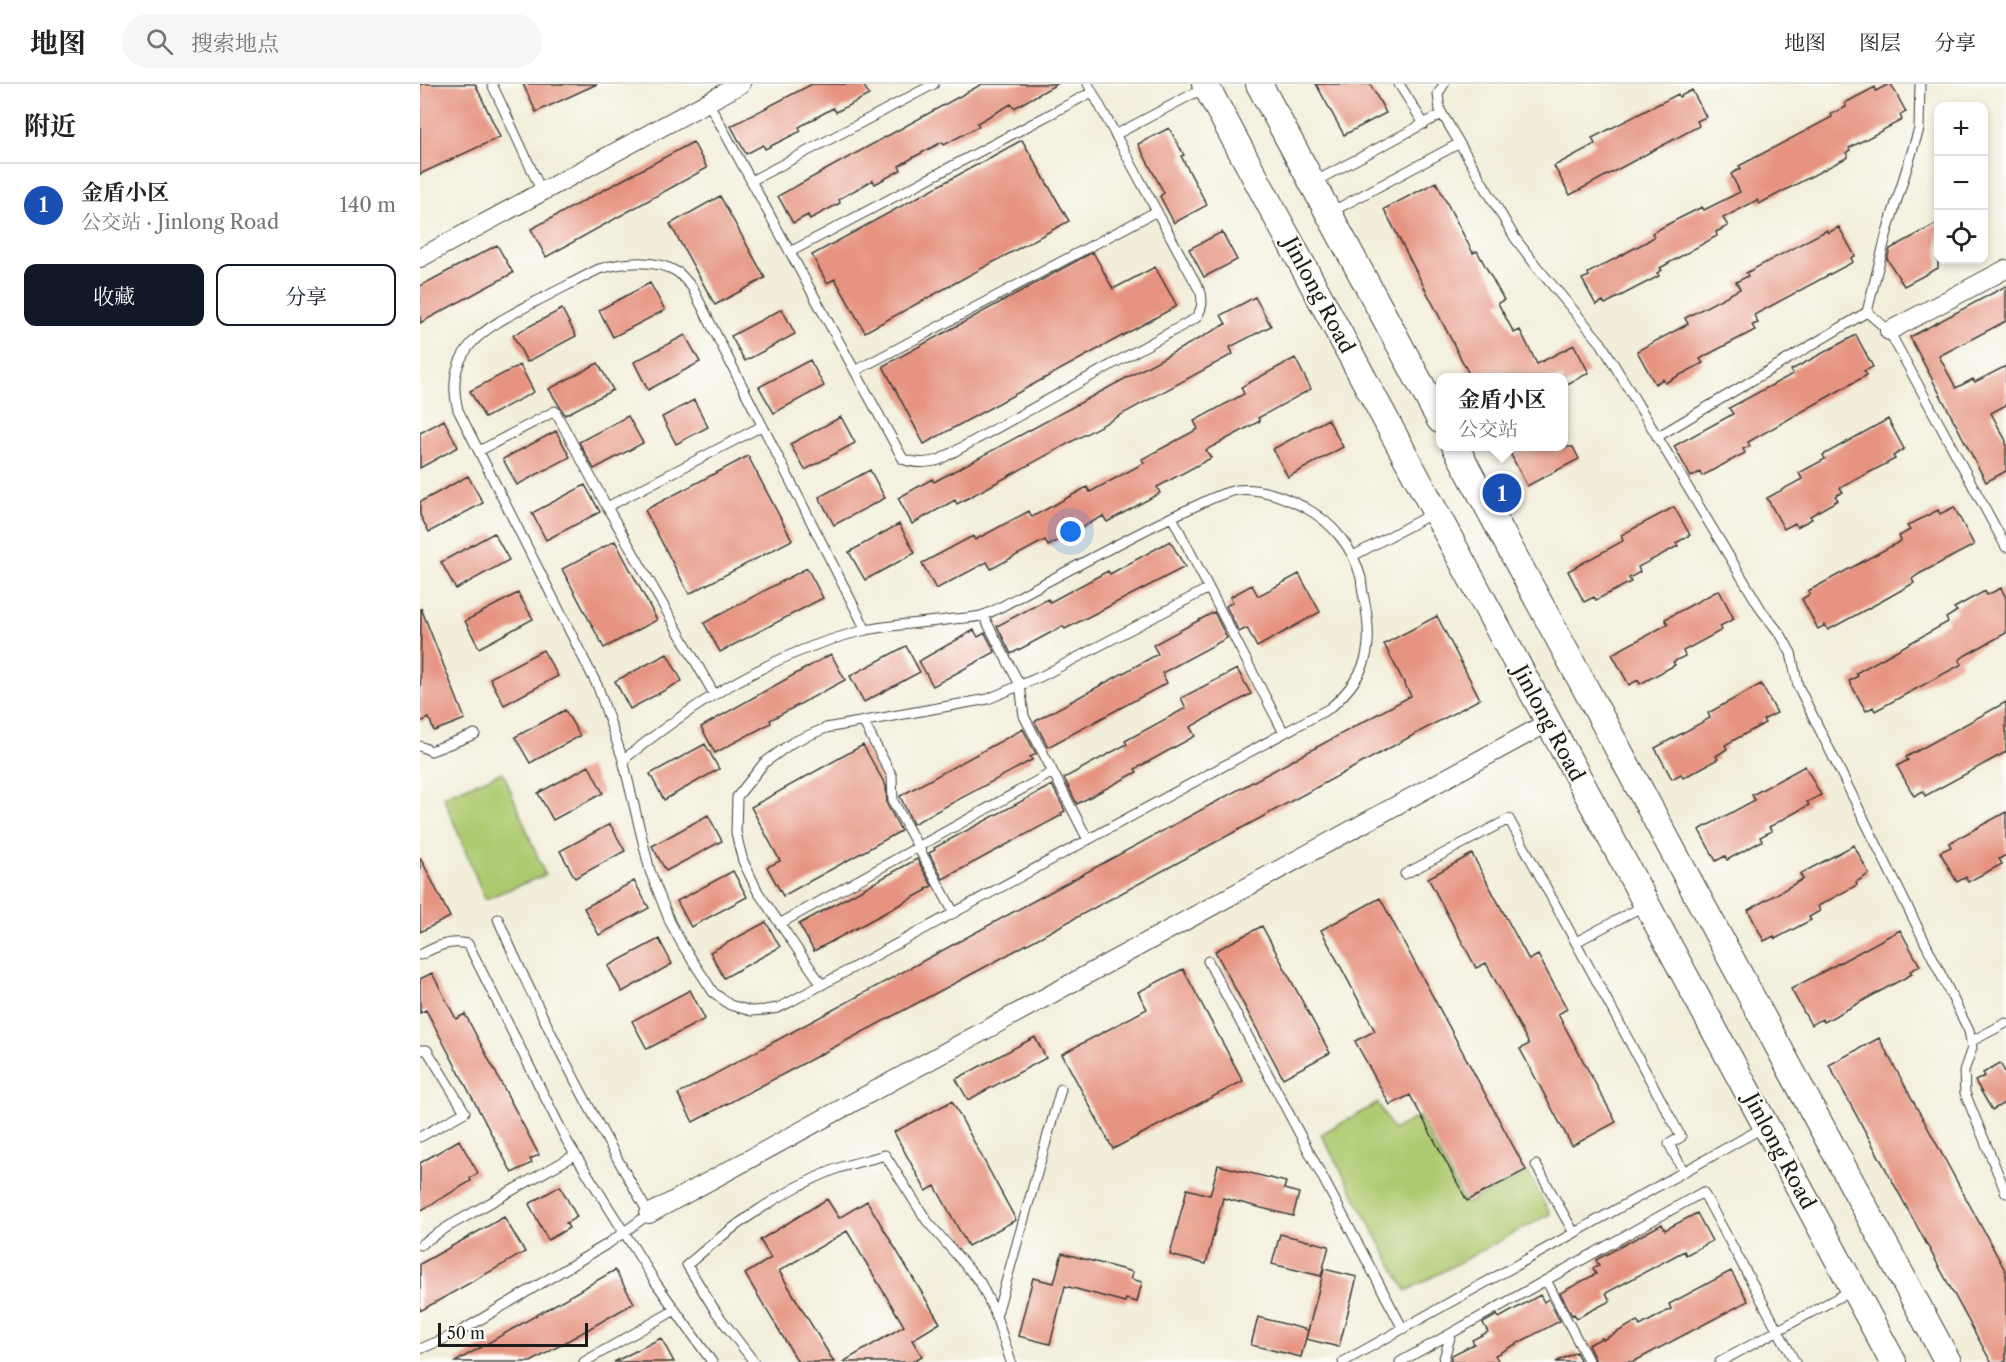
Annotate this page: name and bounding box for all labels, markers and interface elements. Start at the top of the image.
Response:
search box [122,14,542,68]
icon: search [143,25,176,58]
text: 地图 [30,26,86,60]
text: 搜索地点 [191,30,279,57]
text: 地图 [1784,30,1826,55]
text: 图层 [1859,30,1901,55]
text: 分享 [1934,30,1976,55]
map controls [1934,102,1988,264]
button: + [1934,102,1988,156]
text: 附近 [24,110,76,142]
button: − [1934,156,1988,210]
text: 金盾小区 [81,179,169,206]
text: 1 [39,193,48,217]
text: 140 m [339,193,396,217]
text: 公交站 · Jinlong Road [81,210,279,234]
button: locate [1934,210,1988,264]
street label: Jinlong Road [1277,230,1360,358]
button: 收藏 [24,264,204,326]
button: 分享 [216,264,396,326]
popup [1436,373,1568,451]
text: 金盾小区 [1458,386,1546,413]
text: 公交站 [1458,417,1518,441]
pin: 1 [1482,470,1522,516]
your location [1056,517,1085,546]
street label: Jinlong Road [1507,658,1590,786]
street label: Jinlong Road [1738,1086,1821,1214]
scale bar [438,1320,588,1348]
text: 50 m [447,1323,485,1343]

